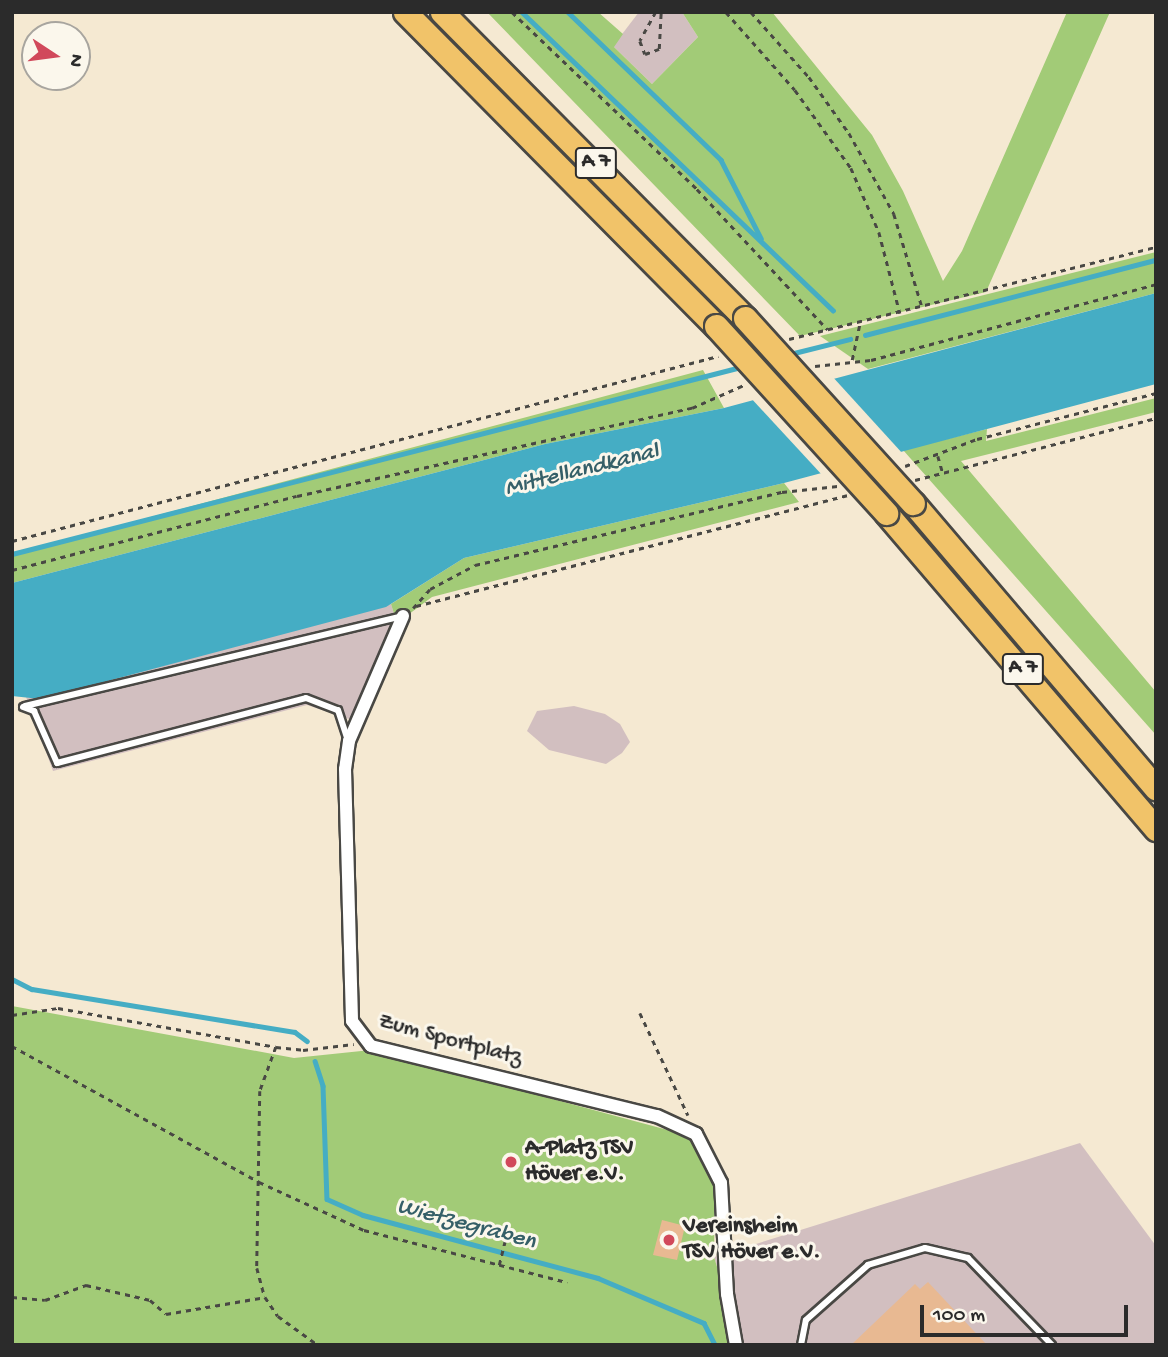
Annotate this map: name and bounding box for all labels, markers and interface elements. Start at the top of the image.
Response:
north arrow [21,21,91,91]
text: N [62,52,88,69]
road number: A 7 [573,146,619,180]
water label: Mittellandkanal [502,438,662,504]
road number: A 7 [1000,652,1046,686]
street label: Zum Sportplatz [375,1009,525,1073]
place label: A-Platz TSV Höver e.V. [525,1135,634,1189]
marker: A-Platz TSV Höver e.V. [503,1154,519,1170]
water label: Wietzegraben [393,1193,539,1257]
place label: Vereinsheim TSV Höver e.V. [683,1213,821,1267]
marker: Vereinsheim TSV Höver e.V. [661,1232,677,1248]
scale bar [923,1290,1131,1334]
text: 100 m [933,1304,985,1329]

